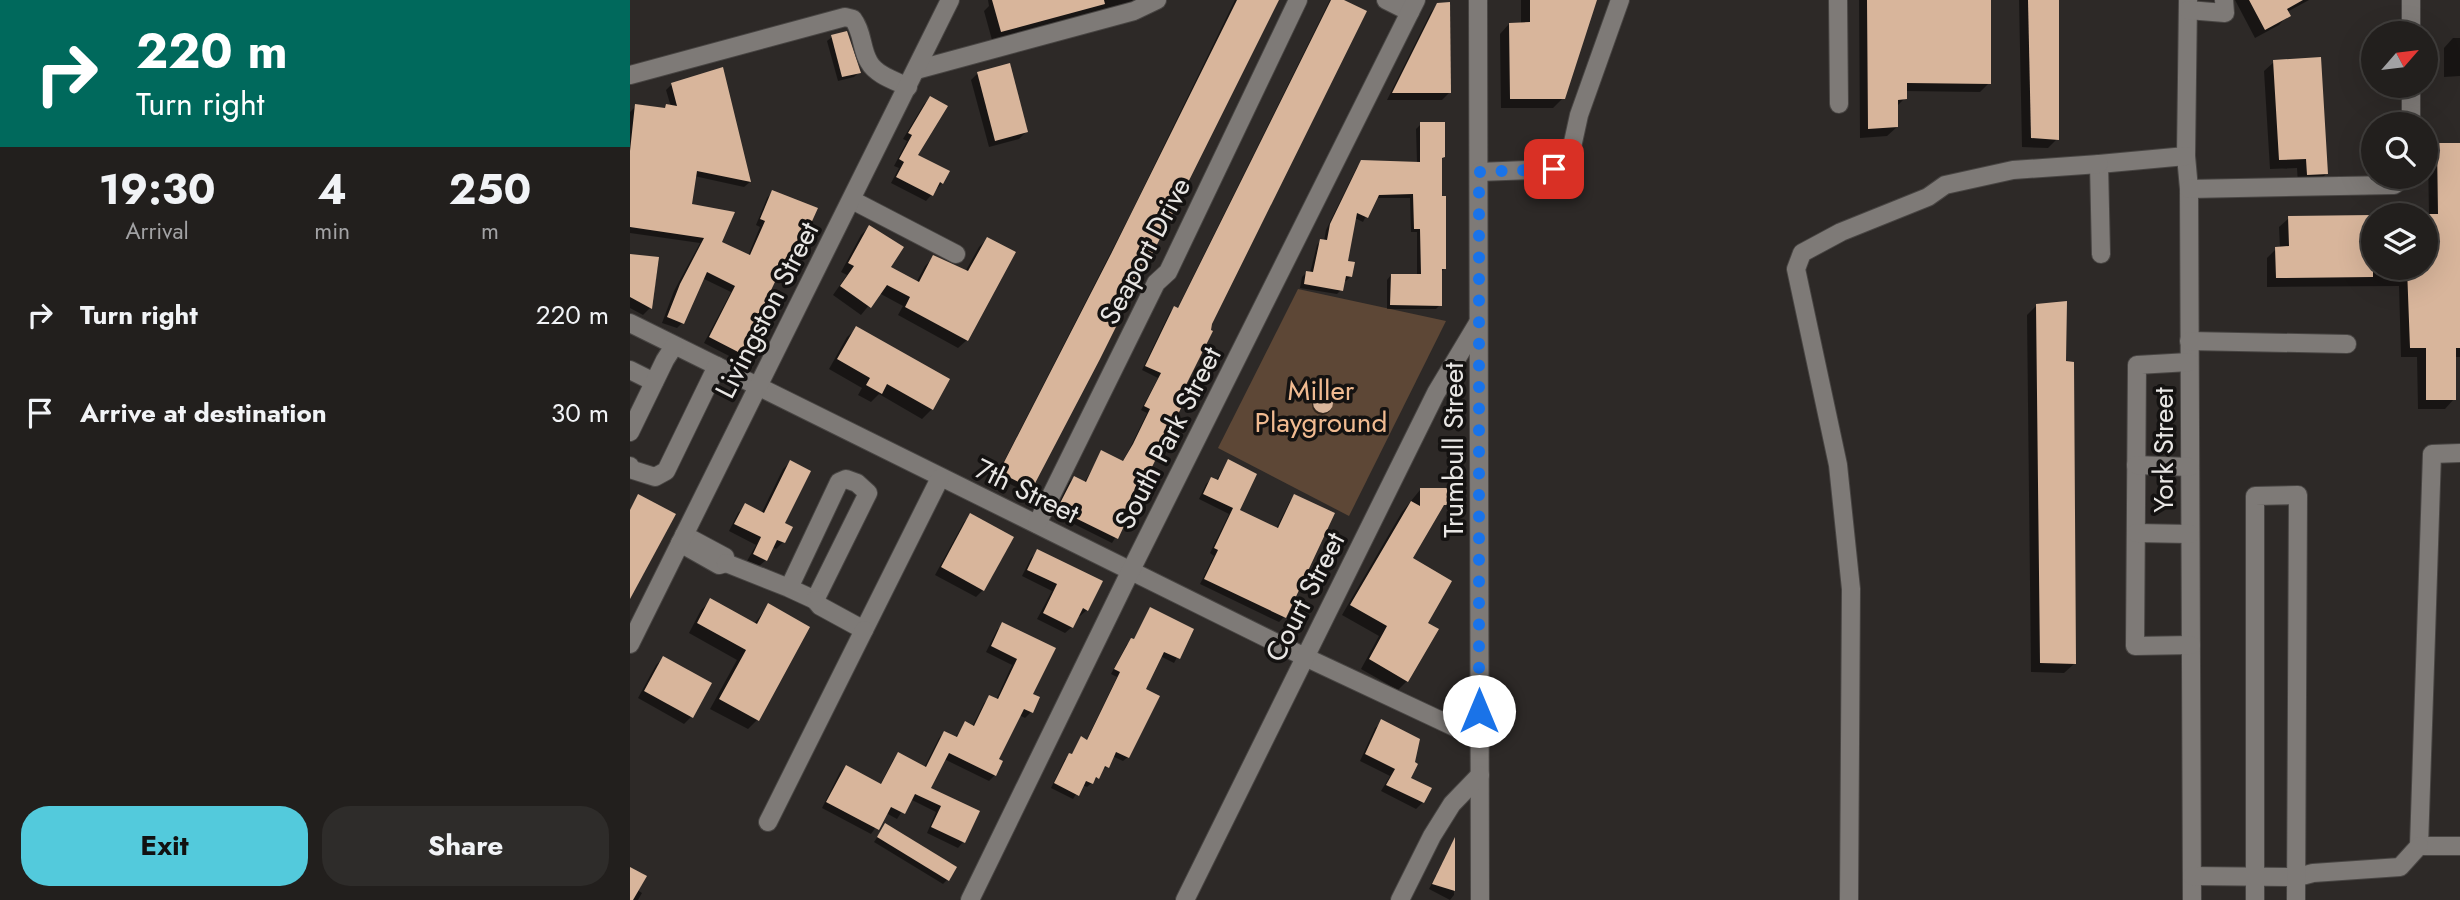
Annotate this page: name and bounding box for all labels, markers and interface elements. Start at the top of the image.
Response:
text: 220 m [136,16,288,86]
north arrow [2361,21,2438,98]
map controls [2361,21,2438,280]
icon: right [21,28,112,119]
text: Turn right [136,81,265,127]
button: search [2361,112,2438,189]
pin [1524,139,1584,199]
icon: arrive [1535,150,1573,188]
text: 19:30 [99,159,216,220]
text: 4 [318,159,347,220]
text: 250 [449,159,531,220]
street label: Seaport Drive [1089,170,1201,332]
button: layers [2361,203,2438,280]
text: Arrival [125,214,189,248]
text: min [314,214,350,248]
text: m [481,214,499,248]
street label: Livingston Street [705,214,829,405]
icon: right [21,296,59,334]
text: Turn right [80,296,198,334]
text: 220 m [536,296,609,334]
street label: South Park Street [1104,339,1232,537]
street label: Trumbull Street [1433,362,1474,538]
park label: Miller Playground [1255,370,1387,443]
street label: York Street [2143,387,2184,513]
icon: arrive [21,394,59,432]
text: Arrive at destination [80,394,327,432]
text: 30 m [551,394,609,432]
street label: 7th Street [968,448,1086,534]
street label: Court Street [1255,525,1355,669]
position arrow [1442,674,1516,748]
button: Exit [21,806,308,886]
button: Share [322,806,609,886]

